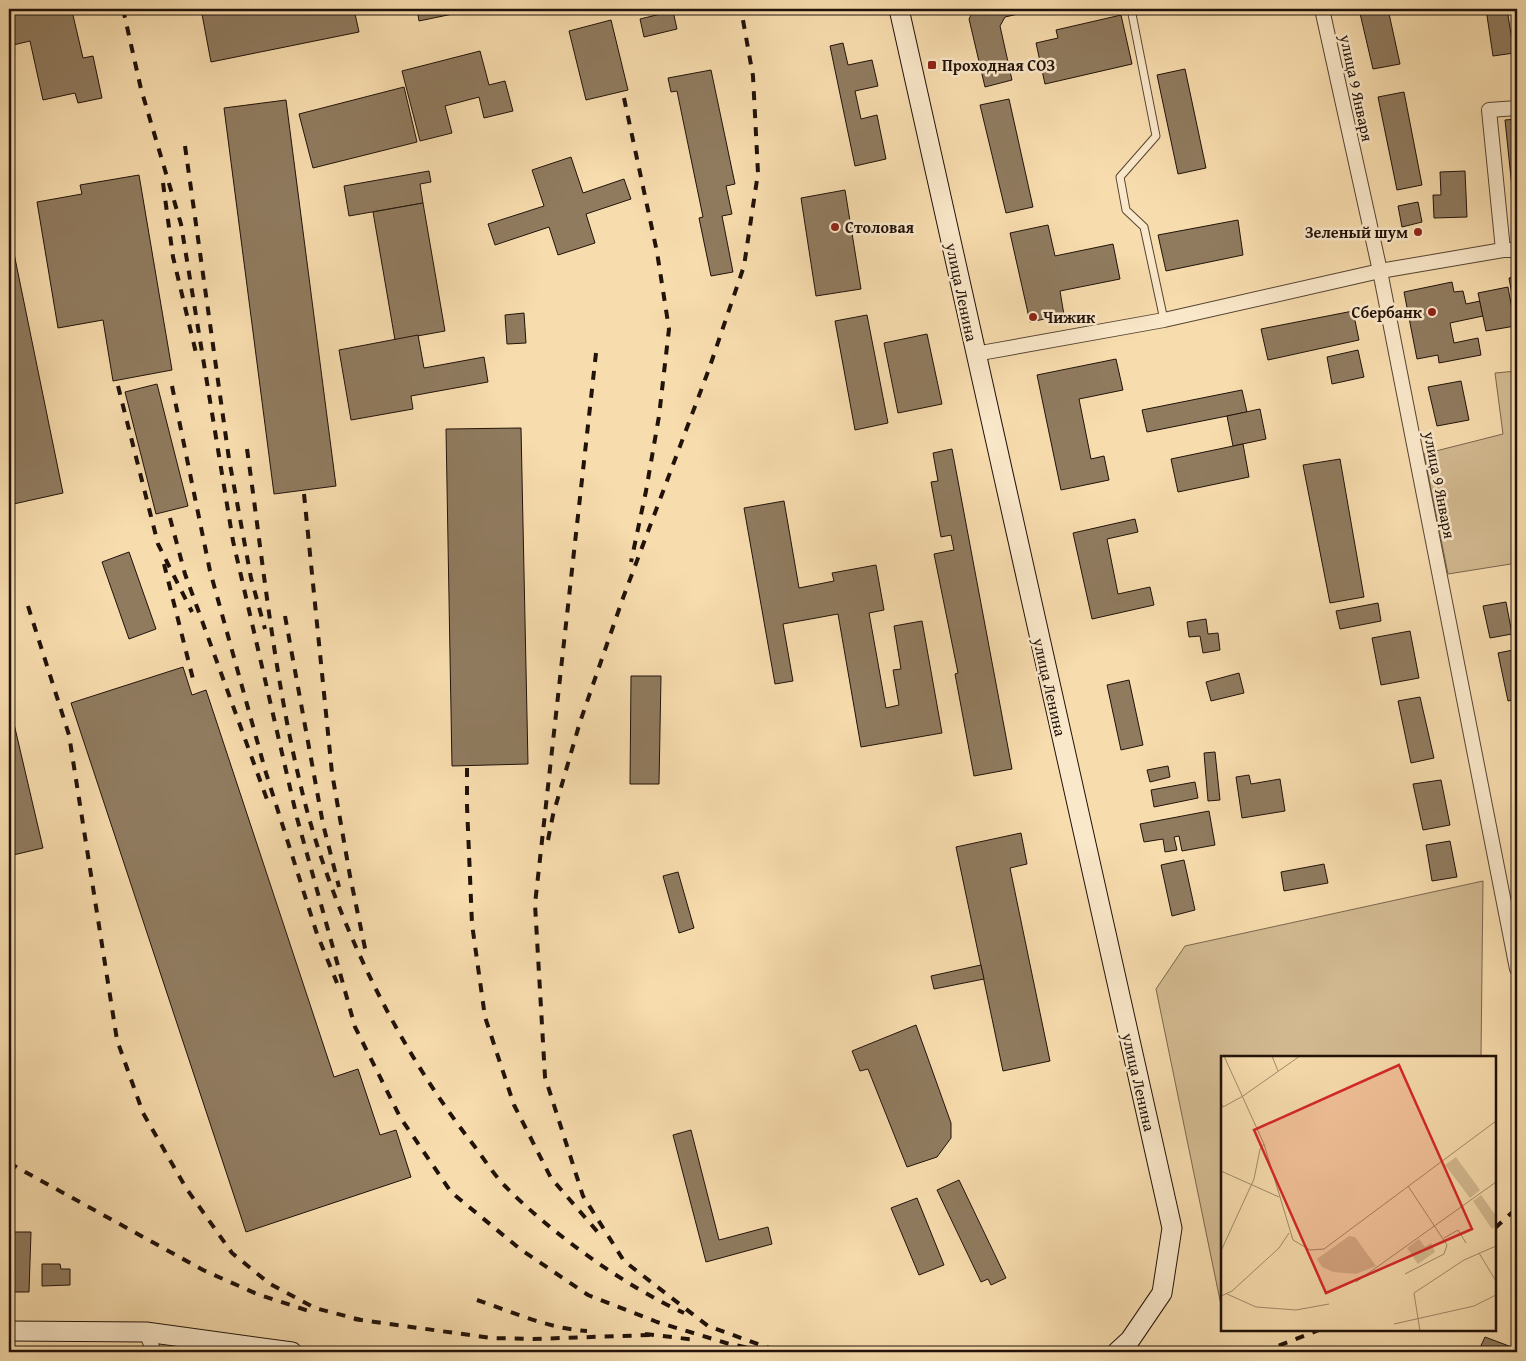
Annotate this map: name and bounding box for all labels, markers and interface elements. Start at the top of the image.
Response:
street label: улица 9 Января [1334,31,1380,144]
place label: Проходная СОЗ [942,53,1055,77]
marker: Проходная СОЗ [926,59,938,71]
place label: Столовая [845,215,915,239]
place label: Зеленый шум [1305,220,1408,244]
marker: Столовая [829,221,841,233]
marker: Зеленый шум [1412,226,1424,238]
street label: улица Ленина [940,240,984,344]
place label: Сбербанк [1351,300,1423,324]
place label: Чижик [1043,305,1096,329]
marker: Сбербанк [1426,306,1438,318]
marker: Чижик [1027,311,1039,323]
street label: улица 9 Января [1418,428,1462,541]
street label: улица Ленина [1027,635,1073,739]
street label: улица Ленина [1116,1030,1162,1134]
inset map [1221,1056,1496,1331]

